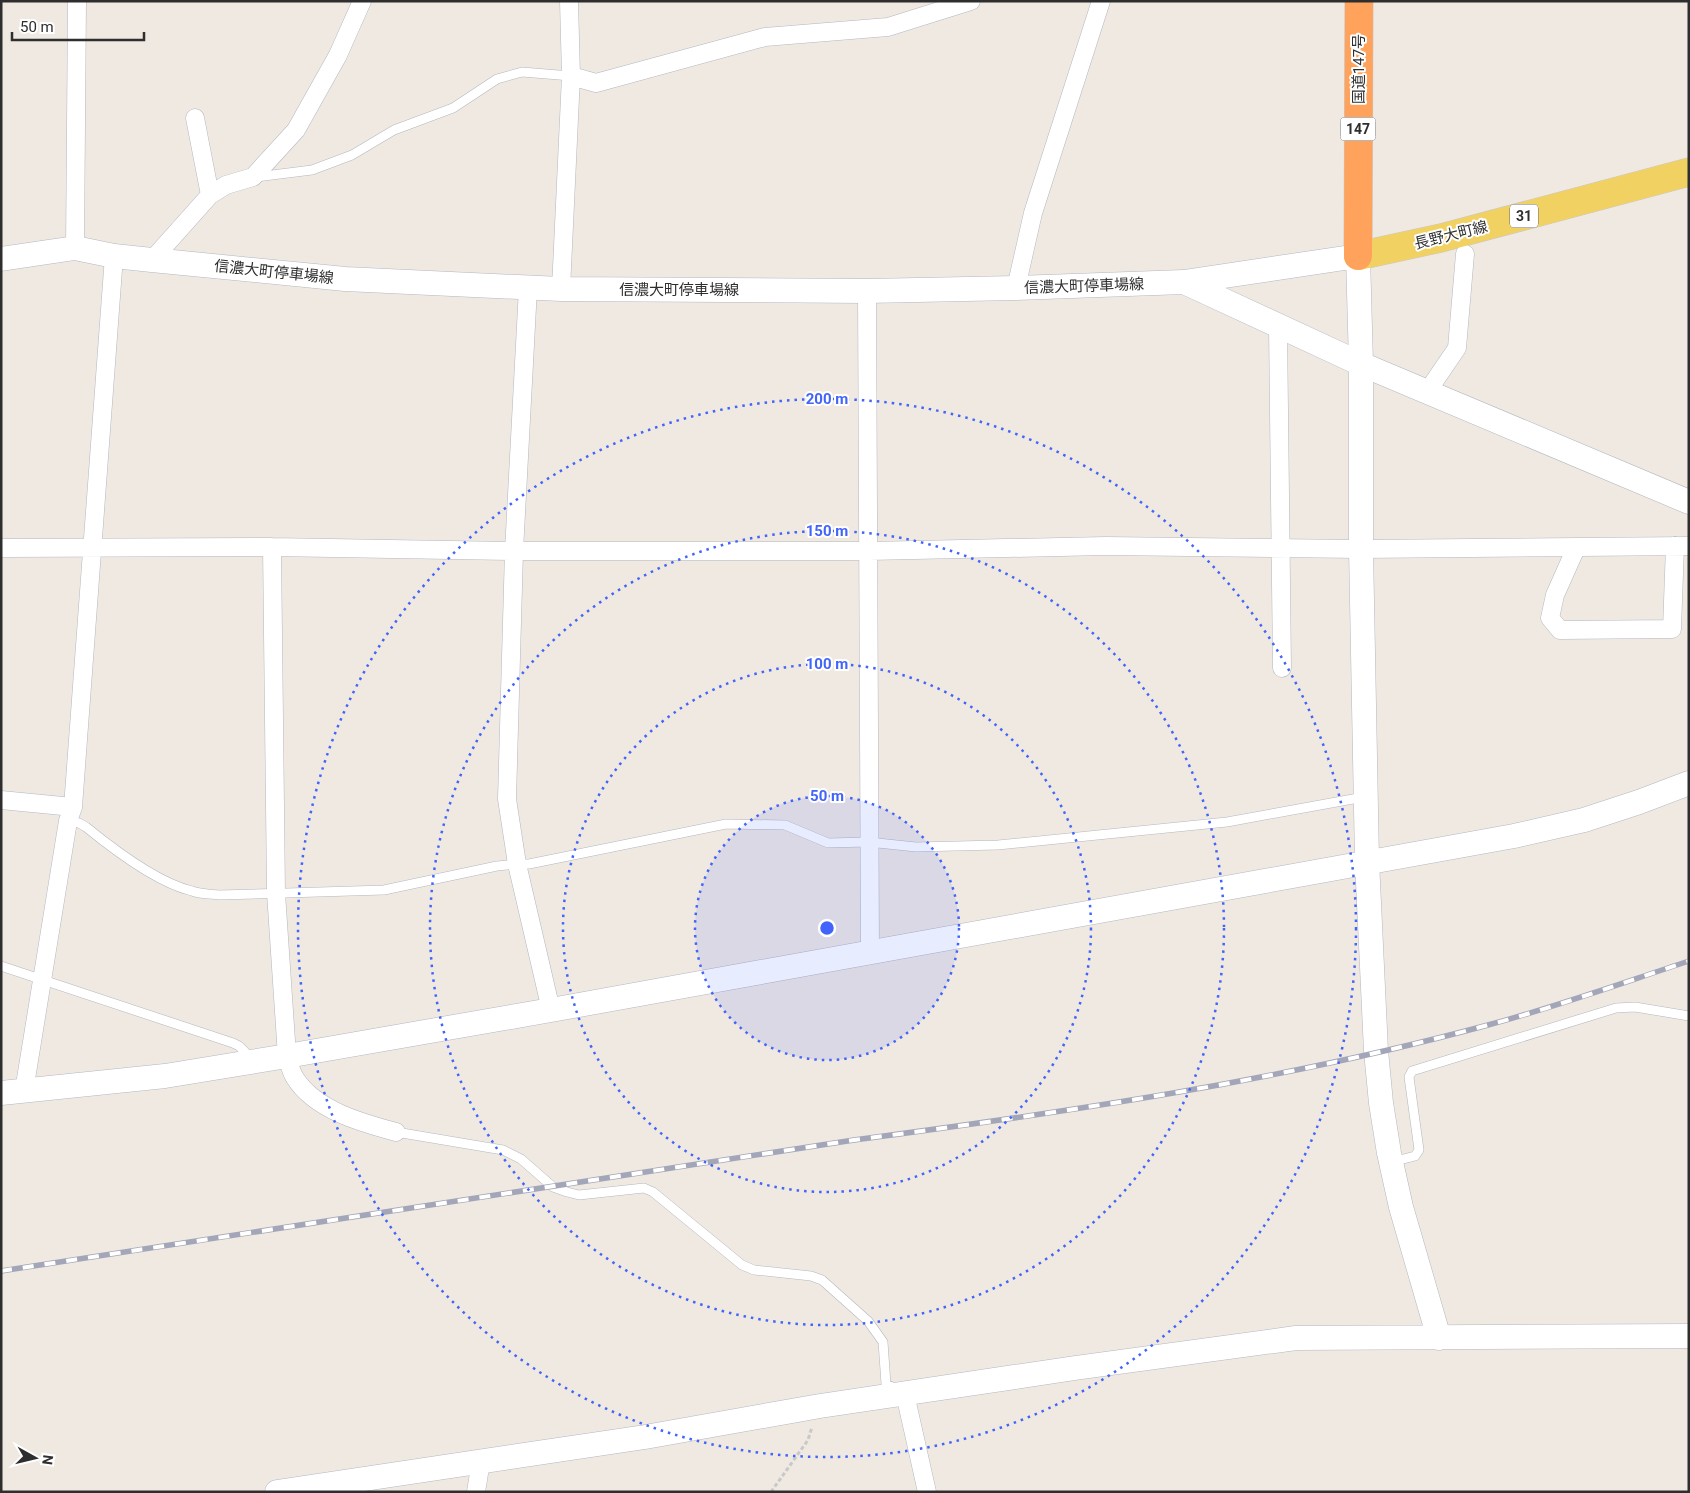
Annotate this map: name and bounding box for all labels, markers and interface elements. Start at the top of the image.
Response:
scale bar [12,10,145,42]
text: 50 m [20,18,54,36]
street label: 国道147号 [1350,34,1368,104]
road number: 147 [1340,118,1376,140]
road number: 31 [1510,205,1538,228]
street label: 長野大町線 [1412,217,1490,253]
street label: 信濃大町停車場線 [213,257,335,287]
street label: 信濃大町停車場線 [1024,275,1144,297]
street label: 信濃大町停車場線 [619,281,739,299]
text: 200 m [806,390,848,408]
text: 150 m [806,522,848,540]
text: 100 m [806,655,848,673]
text: 50 m [810,787,844,805]
centre of rings [818,919,836,937]
north arrow [10,1433,60,1483]
text: N [39,1454,56,1466]

